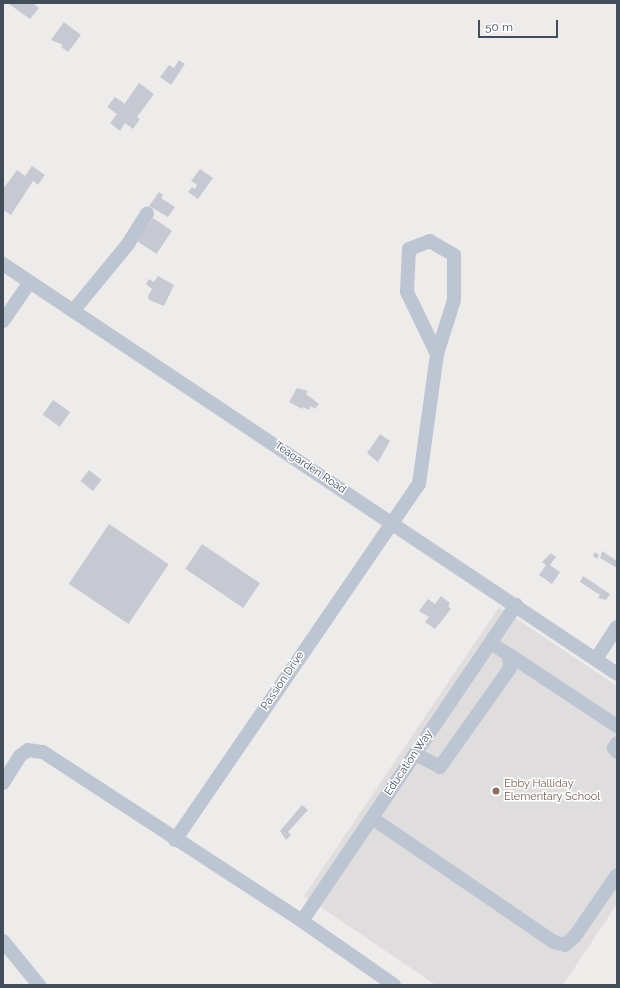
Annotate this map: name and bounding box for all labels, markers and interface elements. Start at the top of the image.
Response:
scale bar [480,12,560,38]
text: 50 m [485,20,513,34]
street label: Teagarden Road [272,439,348,497]
street label: Passion Drive [259,649,307,713]
street label: Education Way [382,728,436,798]
place label: Ebby Halliday Elementary School [504,778,601,804]
marker: Ebby Halliday Elementary School [491,786,501,796]

